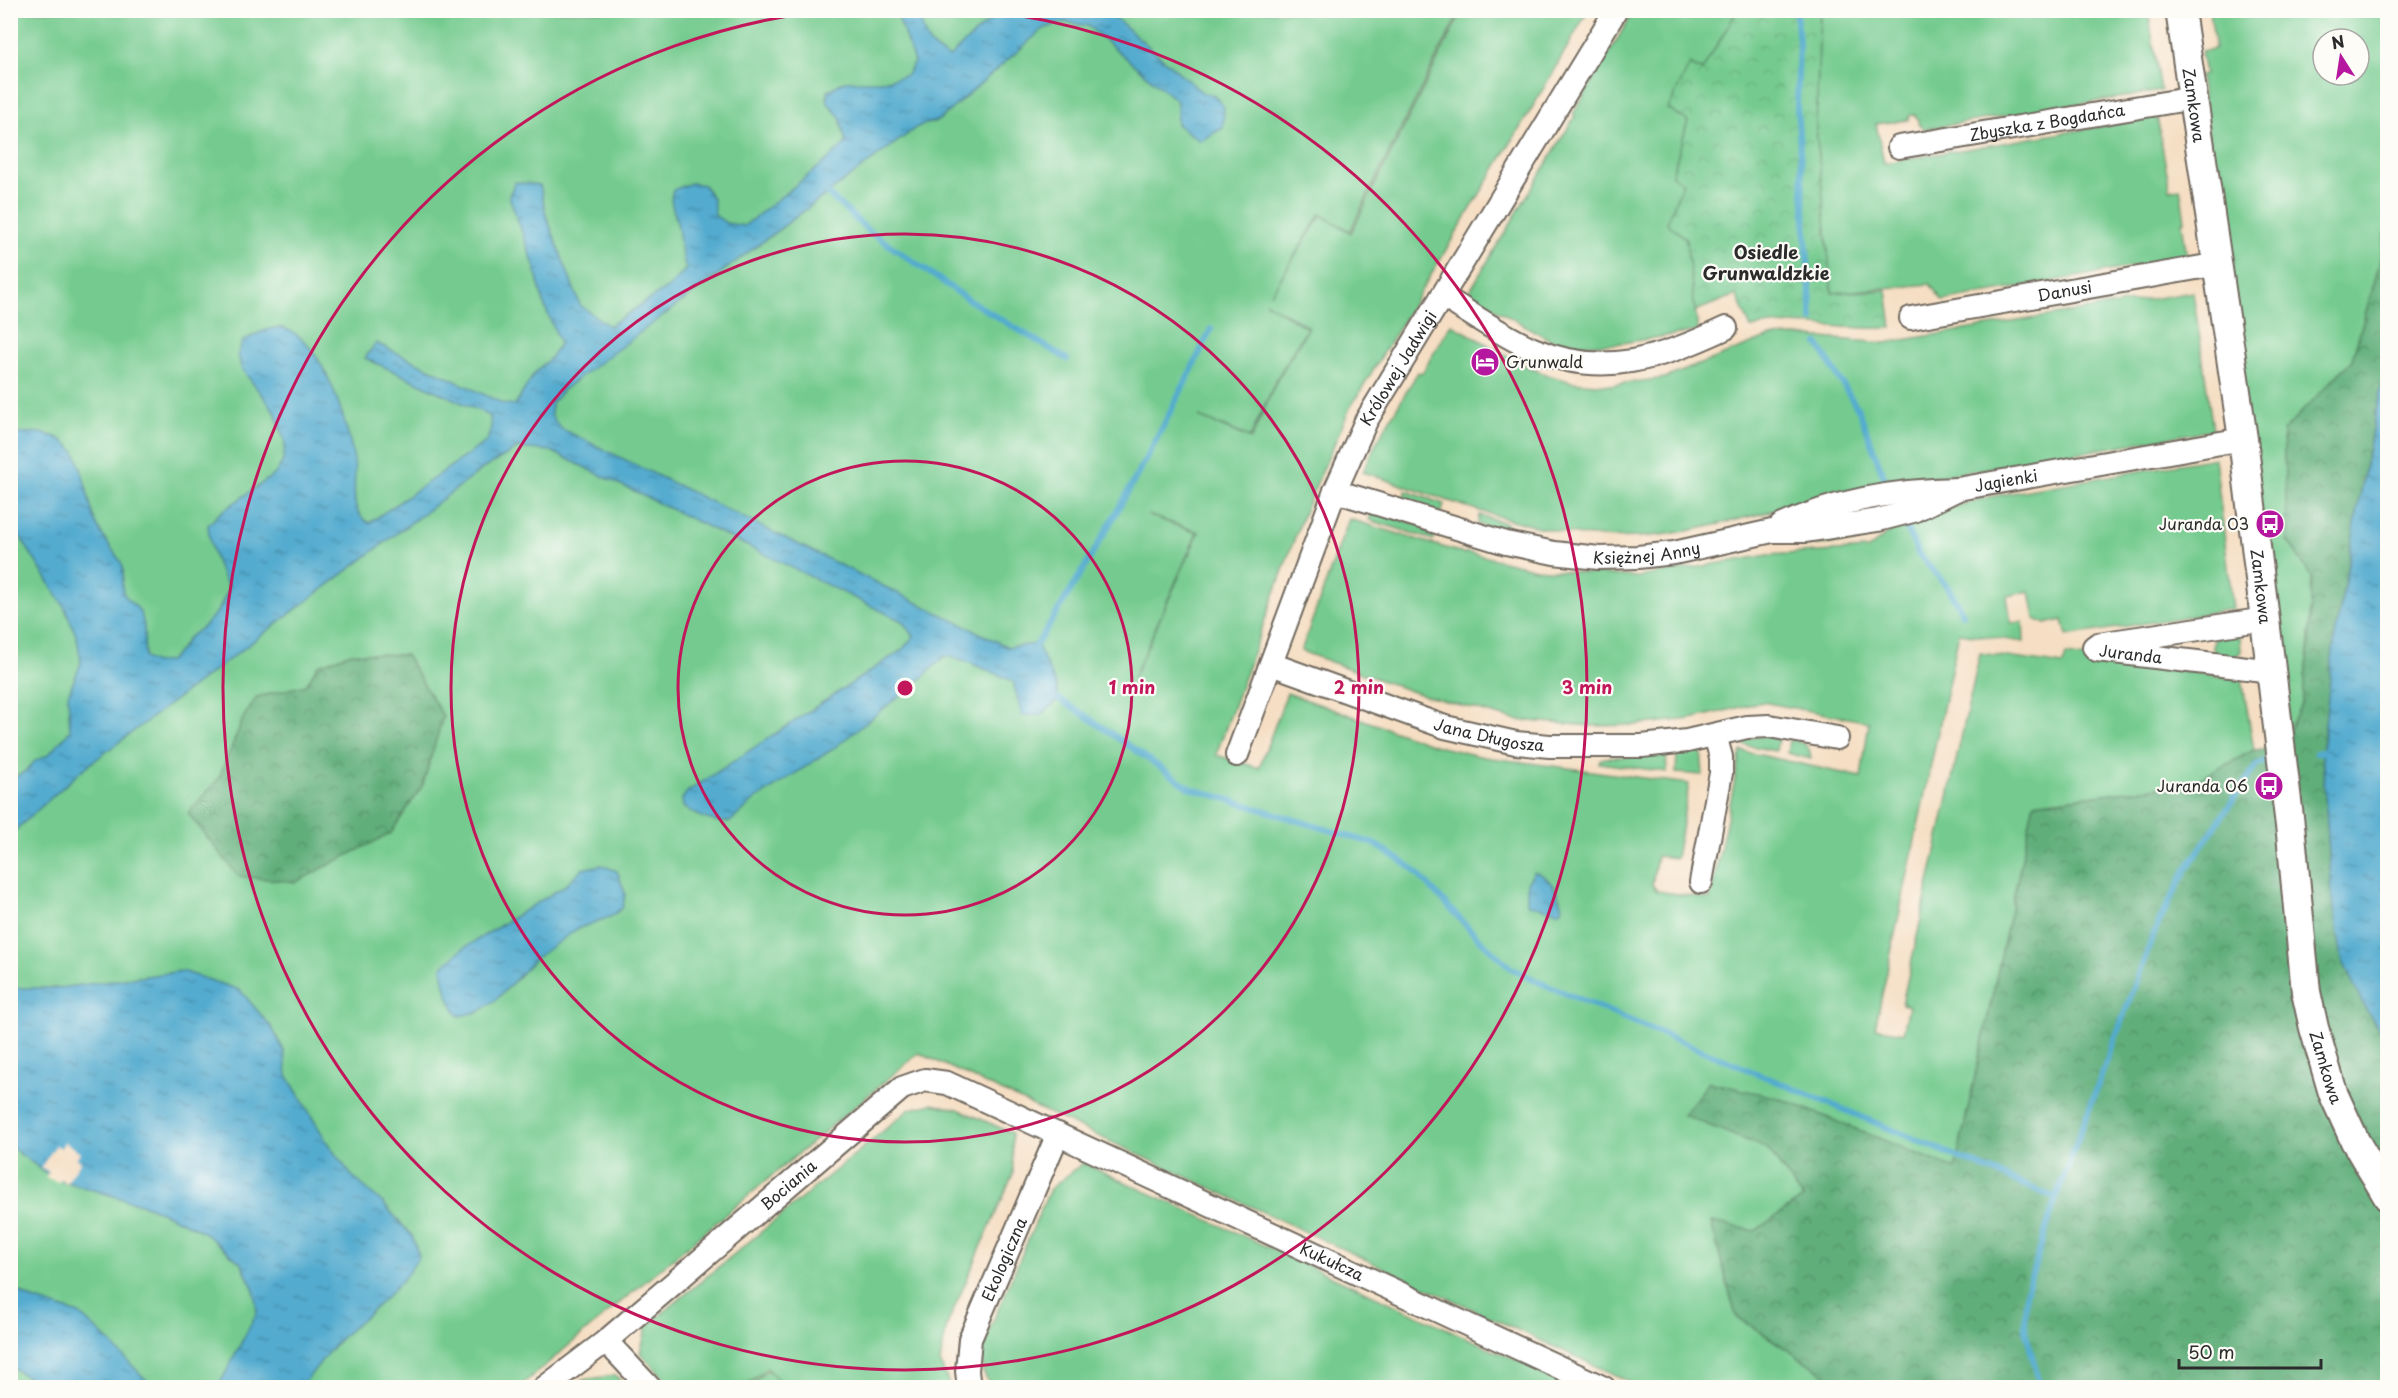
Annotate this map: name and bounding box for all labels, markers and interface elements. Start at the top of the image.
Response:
north arrow [2311,27,2371,87]
text: N [2329,28,2346,54]
street label: Zamkowa [2178,66,2212,144]
street label: Zbyszka z Bogdańca [1967,97,2126,146]
district label: Osiedle Grunwaldzkie [1702,238,1830,286]
street label: Danusi [2035,274,2094,307]
street label: Królowej Jadwigi [1353,305,1442,430]
hotel icon: Grunwald [1469,346,1501,378]
place label: Grunwald [1506,349,1583,373]
street label: Jagienki [1972,462,2039,497]
bus stop icon: Juranda 03 [2254,508,2286,540]
place label: Juranda 03 [2159,511,2249,535]
street label: Księżnej Anny [1592,535,1702,570]
street label: Zamkowa [2245,547,2278,625]
street label: Juranda [2098,637,2164,669]
text: 1 min [1109,673,1155,700]
text: 2 min [1334,673,1384,700]
text: 3 min [1562,673,1612,700]
centre of rings [895,678,915,698]
street label: Jana Długosza [1431,711,1545,756]
bus stop icon: Juranda 06 [2253,770,2285,802]
place label: Juranda 06 [2157,773,2248,797]
street label: Zamkowa [2304,1028,2349,1107]
street label: Bociania [755,1153,821,1215]
street label: Ekologiczna [975,1213,1032,1305]
street label: Kukułcza [1296,1236,1368,1286]
scale bar [2179,1332,2322,1370]
text: 50 m [2188,1338,2235,1365]

